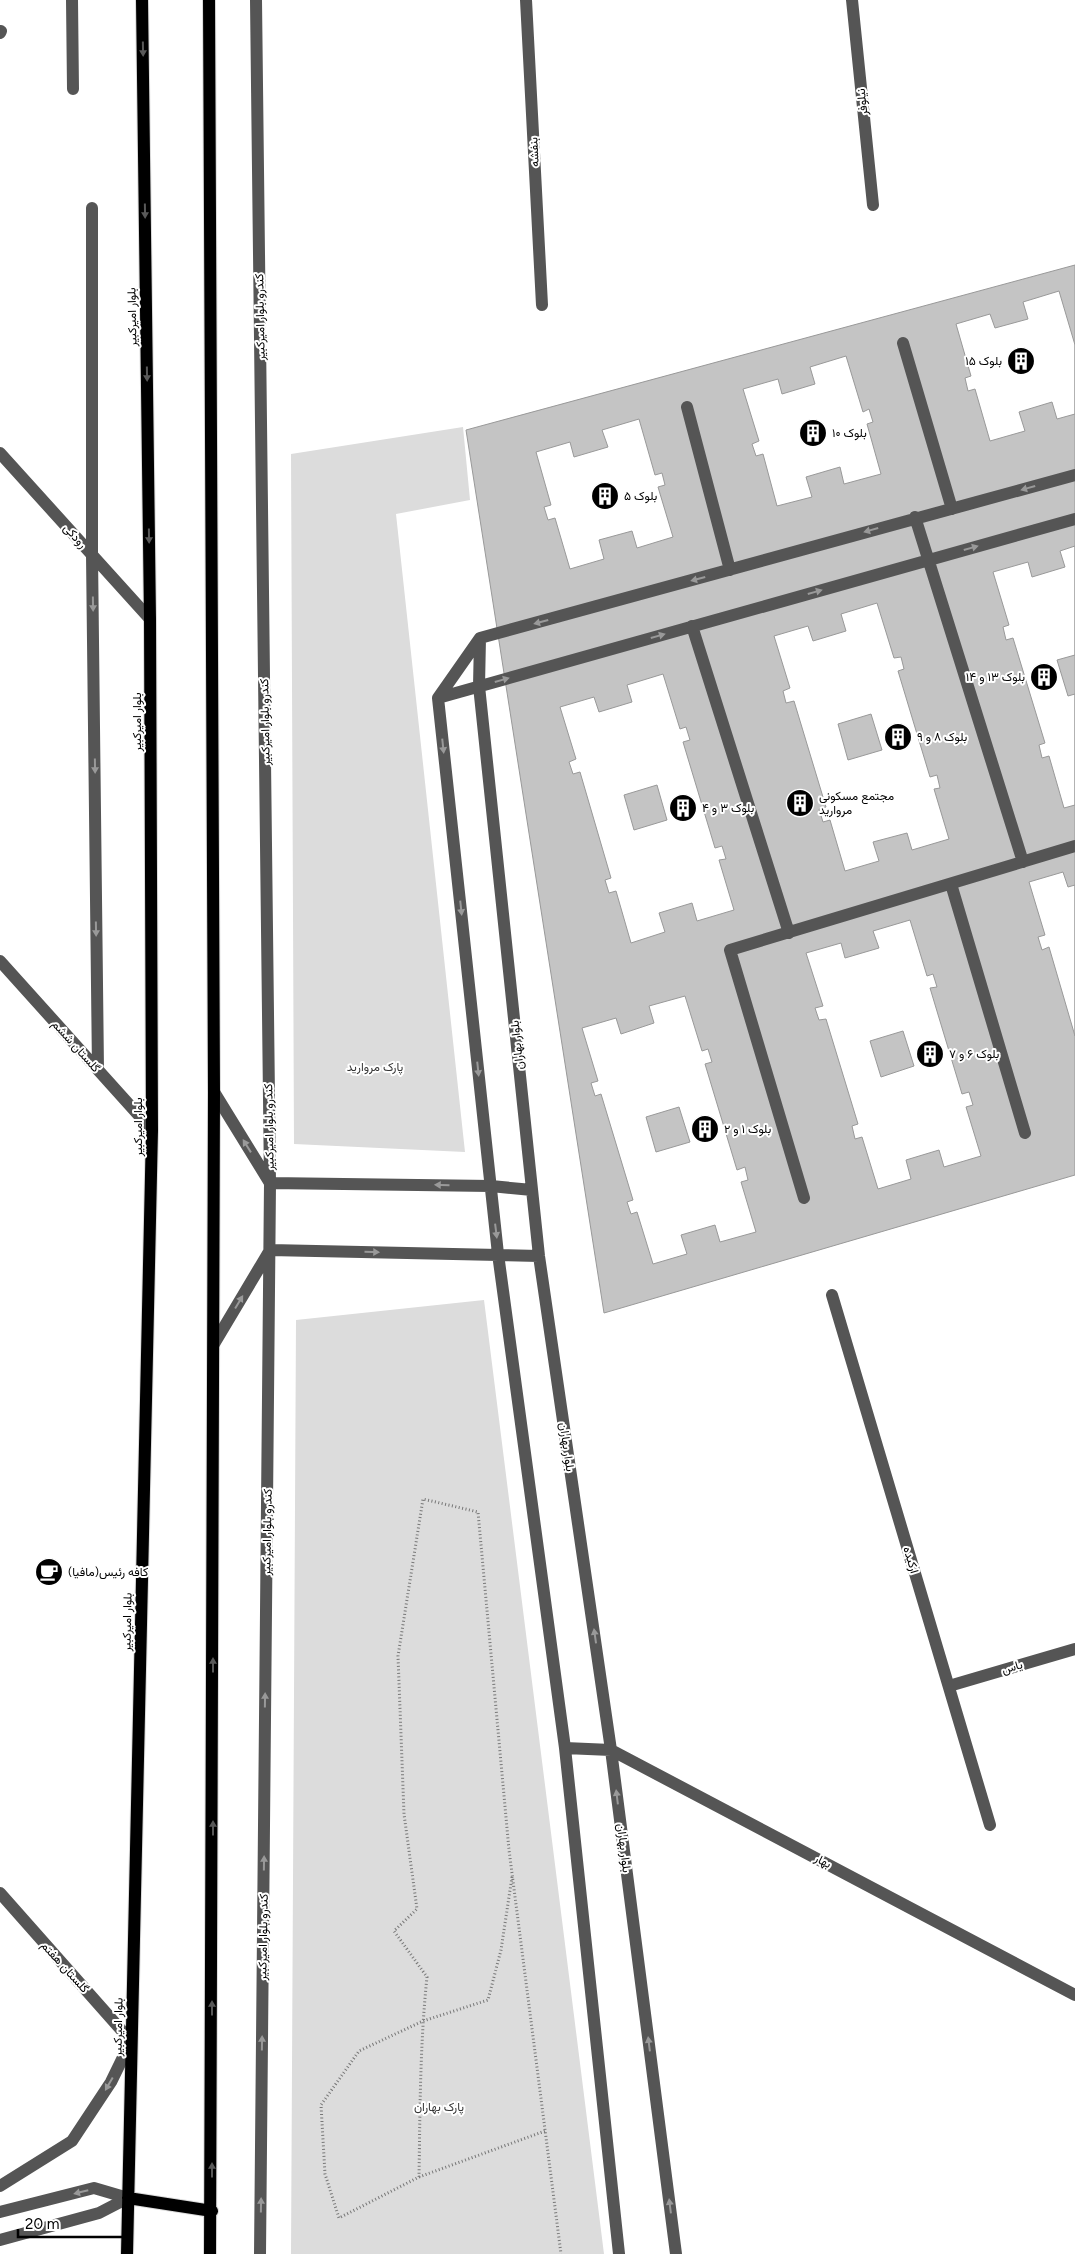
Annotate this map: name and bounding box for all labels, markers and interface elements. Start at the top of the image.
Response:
one-way arrow [139,41,147,57]
street label: نیلوفر [854,88,871,117]
street label: بنفشه [526,137,542,167]
one-way arrow [141,203,149,219]
street label: کندرو بلوار امیرکبیر [252,273,269,362]
street label: بلوار امیرکبیر [124,287,141,348]
building icon: بلوک ۱۵ [1006,346,1036,376]
place label: بلوک ۱۵ [965,354,1002,369]
one-way arrow [143,366,151,382]
building icon: بلوک ۱۰ [798,418,828,448]
place label: بلوک ۱۰ [832,426,867,441]
building icon: بلوک ۵ [590,481,620,511]
one-way arrow [1020,484,1035,492]
place label: بلوک ۵ [624,489,657,504]
street label: رودکی [60,521,90,552]
one-way arrow [864,526,879,534]
one-way arrow [145,528,153,544]
one-way arrow [964,544,979,552]
one-way arrow [690,575,706,583]
one-way arrow [807,588,822,596]
one-way arrow [89,596,97,612]
one-way arrow [534,618,549,626]
one-way arrow [651,631,666,639]
building icon: بلوک ۱۳ و ۱۴ [1029,662,1059,692]
place label: بلوک ۱۳ و ۱۴ [966,670,1025,685]
one-way arrow [495,675,510,683]
street label: کندرو بلوار امیرکبیر [257,678,274,767]
street label: بلوار امیرکبیر [130,693,145,752]
building icon: بلوک ۸ و ۹ [883,722,913,752]
place label: بلوک ۸ و ۹ [917,730,967,745]
one-way arrow [439,738,447,754]
one-way arrow [91,758,99,774]
building icon: مجتمع مسکونی مروارید [785,788,815,818]
place label: مجتمع مسکونی مروارید [819,789,894,818]
building icon: بلوک ۳ و ۴ [668,793,698,823]
place label: بلوک ۳ و ۴ [702,801,754,816]
one-way arrow [457,900,465,916]
one-way arrow [92,921,100,937]
street label: گلستان ششم [48,1017,103,1076]
street label: بلوار بهاران [507,1020,528,1070]
building icon: بلوک ۶ و ۷ [915,1039,945,1069]
place label: بلوک ۶ و ۷ [949,1047,999,1062]
park label: پارک مروارید [347,1060,404,1075]
one-way arrow [474,1062,482,1078]
street label: کندرو بلوار امیرکبیر [261,1083,278,1172]
street label: بلوار امیرکبیر [131,1098,146,1157]
building icon: بلوک ۱ و ۲ [690,1114,720,1144]
place label: بلوک ۱ و ۲ [724,1122,771,1137]
one-way arrow [243,1139,252,1152]
one-way arrow [434,1181,450,1189]
one-way arrow [492,1223,500,1239]
one-way arrow [364,1248,380,1256]
one-way arrow [234,1296,243,1309]
street label: بلوار بهاران [556,1422,577,1473]
street label: کندرو بلوار امیرکبیر [259,1488,276,1577]
street label: ارکیده [899,1545,922,1575]
cafe icon: کافه رئیس(مافیا) [34,1557,64,1587]
place label: کافه رئیس(مافیا) [68,1565,148,1580]
street label: بلوار امیرکبیر [119,1592,136,1653]
one-way arrow [590,1627,598,1643]
one-way arrow [209,1657,217,1673]
street label: یاس [1000,1657,1025,1678]
one-way arrow [262,1692,270,1708]
one-way arrow [613,1788,621,1804]
one-way arrow [209,1820,217,1836]
street label: بلوار بهاران [613,1823,634,1873]
street label: بهار [811,1850,834,1872]
one-way arrow [260,1855,268,1871]
street label: کندرو بلوار امیرکبیر [255,1893,272,1982]
street label: گلستان هفتم [38,1938,92,1996]
street label: بلوار امیرکبیر [110,1997,127,2058]
one-way arrow [208,2000,216,2016]
one-way arrow [258,2035,266,2051]
one-way arrow [645,2036,653,2052]
one-way arrow [104,2078,113,2091]
park label: پارک بهاران [414,2100,464,2115]
one-way arrow [208,2162,216,2178]
one-way arrow [73,2188,88,2196]
one-way arrow [257,2197,265,2213]
one-way arrow [666,2197,674,2213]
scale bar [18,2206,125,2238]
text: 20 m [25,2215,59,2233]

